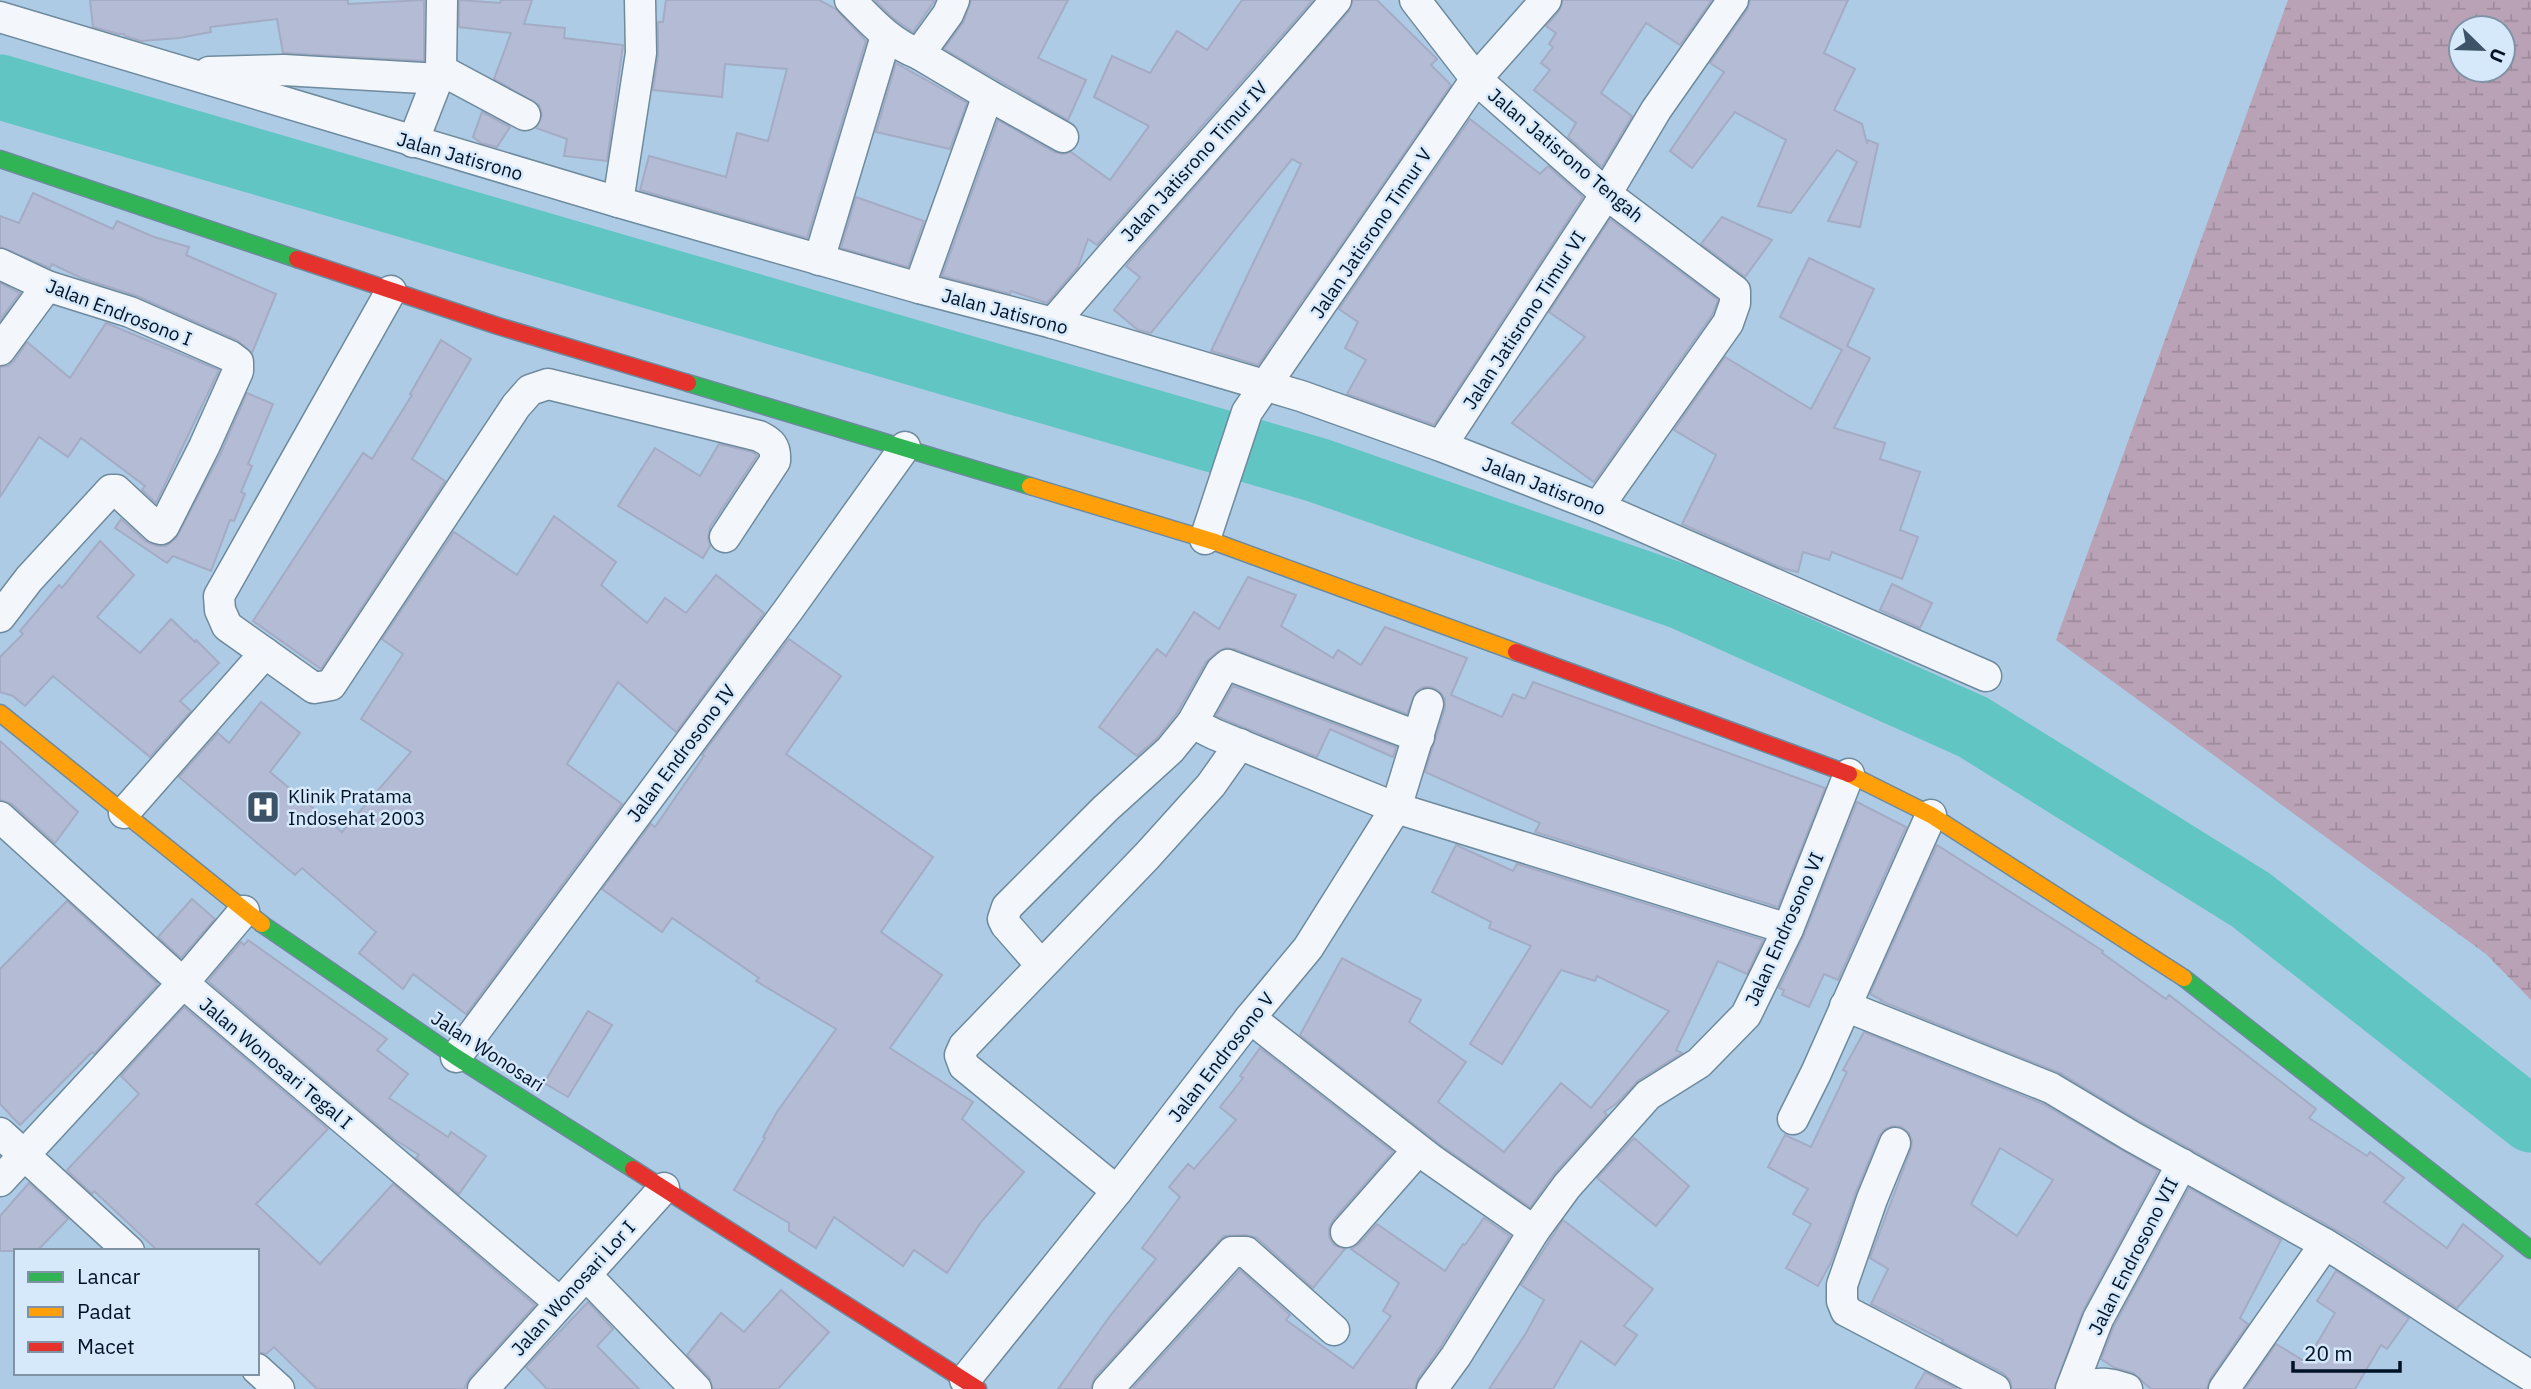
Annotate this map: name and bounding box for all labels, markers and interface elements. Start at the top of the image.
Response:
north arrow [2447,14,2517,84]
text: U [2484,45,2511,66]
street label: Jalan Jatisrono Timur IV [1115,75,1273,246]
street label: Jalan Jatisrono Tengah [1483,83,1649,227]
street label: Jalan Jatisrono [394,127,526,185]
street label: Jalan Jatisrono Timur V [1305,143,1437,323]
street label: Jalan Jatisrono Timur VI [1457,226,1591,414]
street label: Jalan Endrosono I [43,273,195,351]
street label: Jalan Jatisrono [939,283,1071,339]
street label: Jalan Jatisrono [1479,452,1609,520]
street label: Jalan Endrosono IV [622,679,741,826]
place label: Klinik Pratama Indosehat 2003 [288,784,425,830]
hospital icon: Klinik Pratama Indosehat 2003 [244,788,282,826]
street label: Jalan Endrosono VI [1739,848,1829,1010]
street label: Jalan Endrosono V [1163,987,1279,1127]
street label: Jalan Wonosari Tegal I [195,992,357,1134]
street label: Jalan Wonosari [427,1005,549,1097]
street label: Jalan Endrosono VII [2083,1173,2183,1339]
street label: Jalan Wonosari Lor I [506,1215,640,1361]
legend [14,1249,259,1375]
text: Lancar [77,1262,140,1290]
text: Padat [77,1297,132,1325]
scale bar [2293,1330,2400,1374]
text: Macet [77,1332,135,1360]
text: 20 m [2304,1339,2353,1367]

